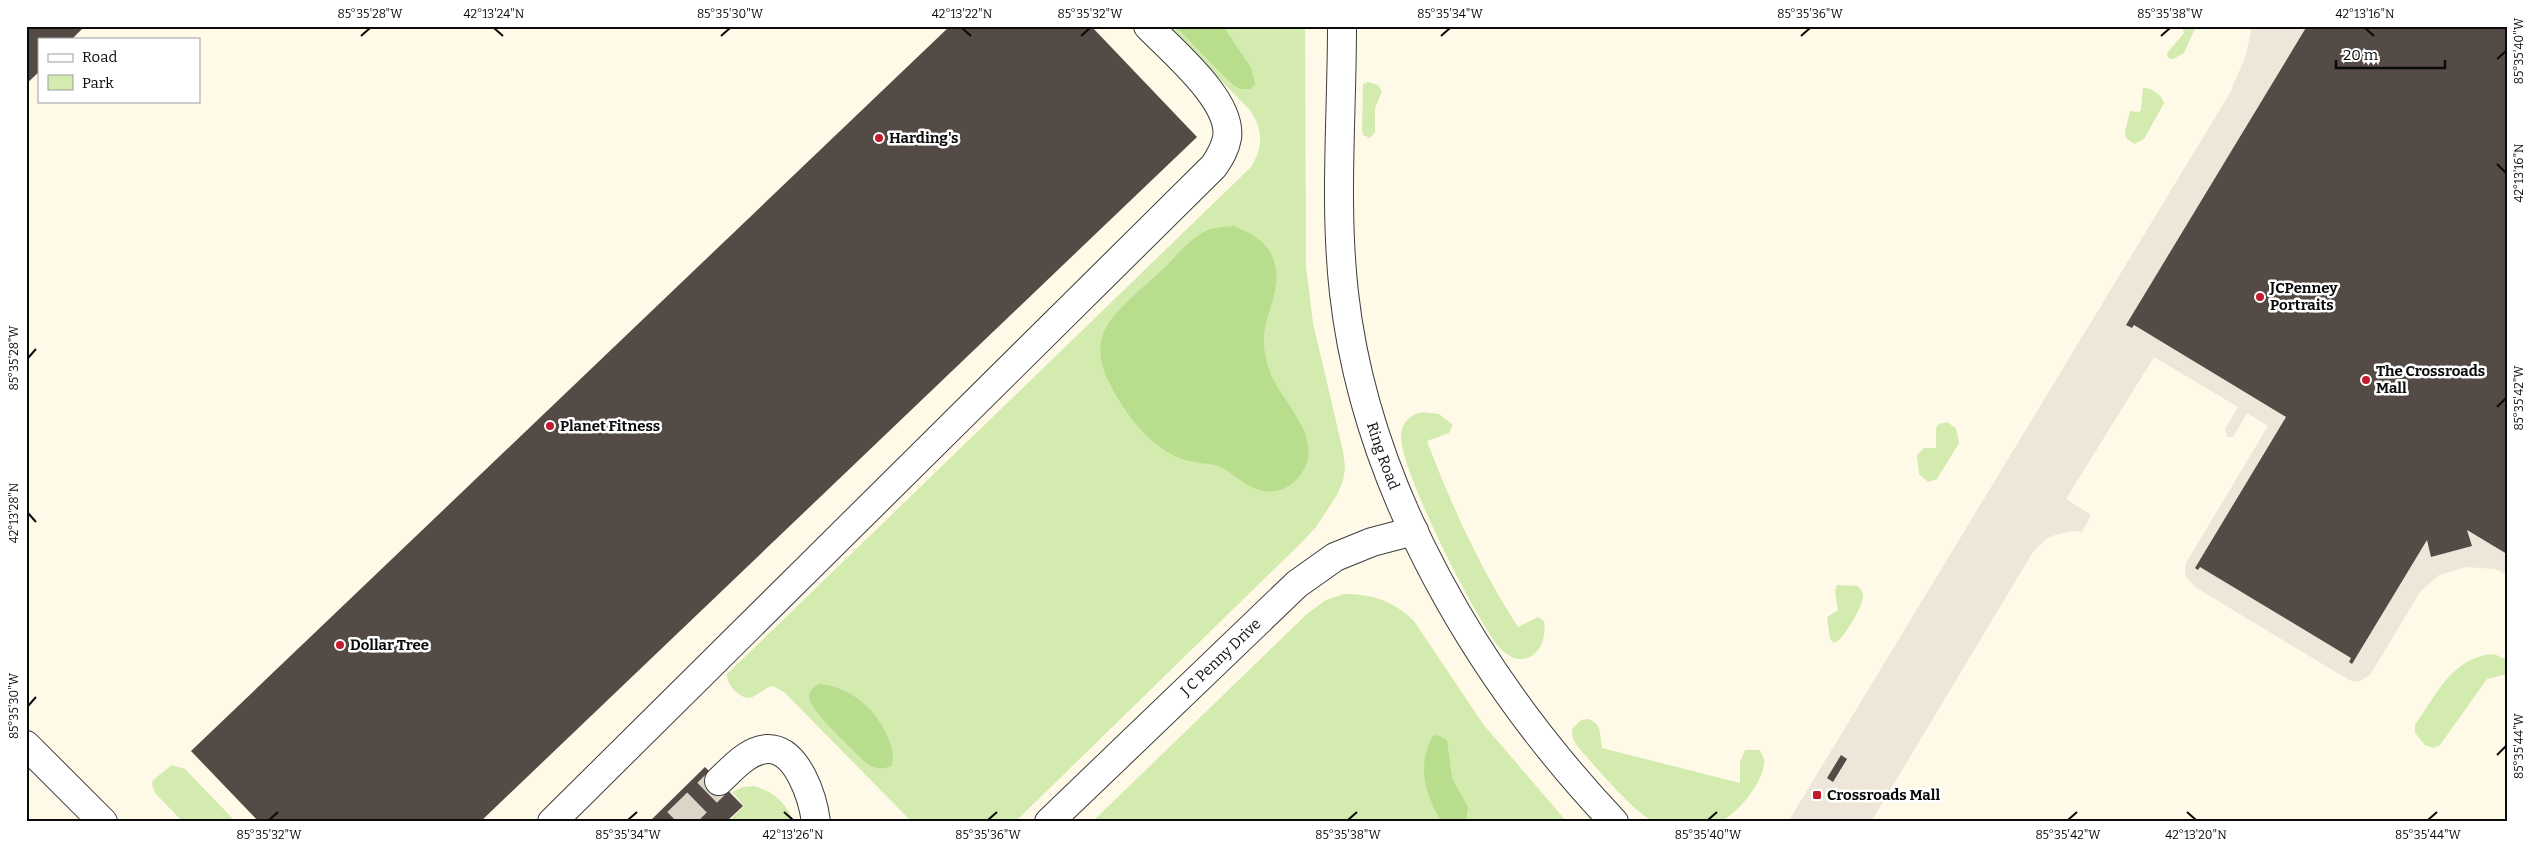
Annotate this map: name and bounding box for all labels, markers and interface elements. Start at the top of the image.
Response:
text: 85°35'28"W [337,7,403,21]
text: 42°13'24"N [464,7,525,21]
text: 85°35'30"W [697,7,764,21]
text: 42°13'22"N [932,7,993,21]
text: 85°35'32"W [1057,7,1123,21]
text: 85°35'34"W [1417,7,1483,21]
text: 85°35'36"W [1777,7,1843,21]
text: 85°35'38"W [2137,7,2203,21]
text: 42°13'16"N [2335,7,2395,21]
text: 85°35'40"W [2512,17,2526,84]
legend [38,38,200,102]
scale bar [2336,38,2444,70]
text: 20 m [2343,46,2379,64]
text: Road [82,48,117,66]
text: Park [82,74,114,92]
place label: Harding's [889,129,958,147]
marker: Harding's [873,132,885,144]
text: 42°13'16"N [2512,143,2526,203]
place label: JCPenney Portraits [2269,279,2338,314]
marker: JCPenney Portraits [2254,291,2266,303]
text: 85°35'28"W [7,325,21,391]
place label: The Crossroads Mall [2376,362,2485,397]
text: 85°35'42"W [2512,365,2526,431]
marker: The Crossroads Mall [2360,374,2372,386]
place label: Planet Fitness [560,417,660,435]
marker: Planet Fitness [544,420,556,432]
street label: Ring Road [1363,420,1403,492]
text: 42°13'28"N [7,482,21,543]
street label: J C Penny Drive [1176,615,1265,700]
place label: Dollar Tree [350,636,429,654]
marker: Dollar Tree [334,639,346,651]
text: 85°35'30"W [7,672,21,739]
text: 85°35'44"W [2512,712,2526,779]
place label: Crossroads Mall [1827,786,1940,804]
marker: Crossroads Mall [1811,789,1823,801]
text: 85°35'32"W [236,828,302,842]
text: 85°35'34"W [595,828,661,842]
text: 42°13'26"N [763,828,824,842]
text: 85°35'36"W [955,828,1021,842]
text: 85°35'38"W [1315,828,1381,842]
text: 85°35'40"W [1675,828,1742,842]
text: 85°35'42"W [2035,828,2101,842]
text: 42°13'20"N [2165,828,2227,842]
text: 85°35'44"W [2395,828,2462,842]

